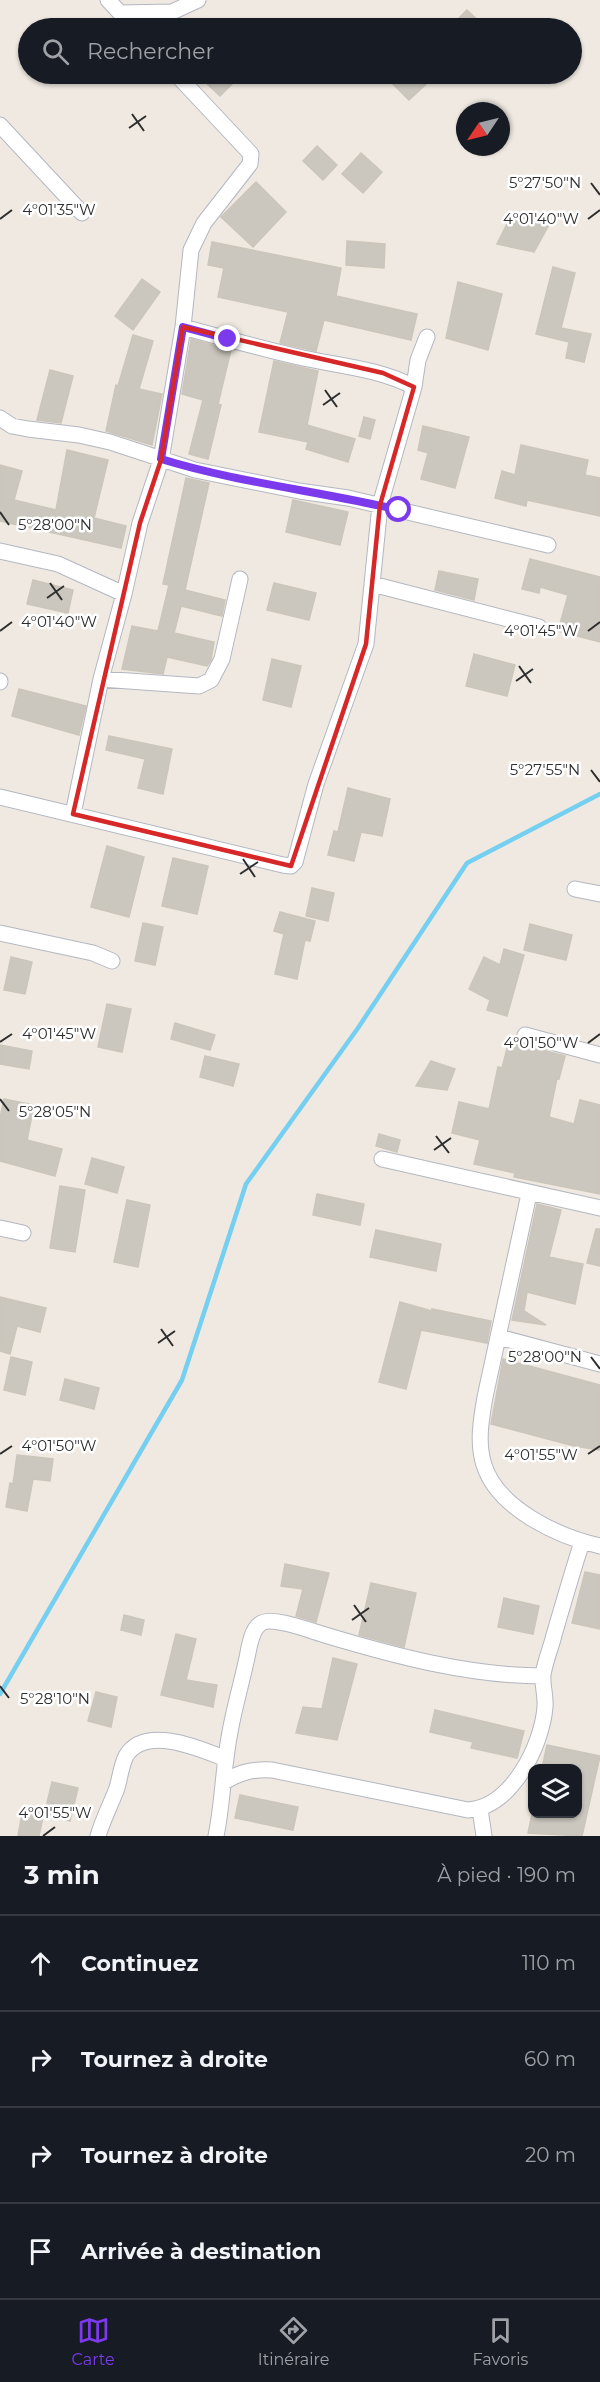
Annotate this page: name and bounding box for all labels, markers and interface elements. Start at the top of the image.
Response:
search box [18,18,582,84]
icon: search [39,35,72,68]
text: Rechercher [87,38,214,65]
north arrow [456,102,510,156]
text: 5°27'50"N [509,173,581,192]
text: 4°01'35"W [22,200,96,219]
text: 4°01'40"W [503,209,579,228]
route end [214,325,240,351]
route start [385,496,411,522]
text: 5°28'00"N [18,515,92,534]
text: 4°01'40"W [21,612,97,631]
text: 4°01'45"W [504,621,578,640]
text: 5°27'55"N [510,760,580,779]
text: 4°01'45"W [22,1024,96,1043]
text: 4°01'50"W [503,1033,579,1052]
text: 5°28'05"N [19,1102,91,1121]
text: 5°28'00"N [508,1347,582,1366]
text: 4°01'50"W [21,1436,97,1455]
text: 4°01'55"W [504,1445,578,1464]
text: 5°28'10"N [20,1689,90,1708]
map controls [528,1764,582,1818]
button: layers [528,1764,582,1818]
text: 4°01'55"W [18,1803,92,1822]
text: 3 min [24,1859,100,1891]
text: À pied · 190 m [437,1863,576,1887]
icon: ahead [24,1947,57,1980]
text: Continuez [81,1950,198,1977]
text: 110 m [522,1951,576,1975]
icon: right [24,2043,57,2076]
text: Tournez à droite [81,2046,268,2073]
text: 60 m [524,2047,576,2071]
icon: right [24,2139,57,2172]
text: Tournez à droite [81,2142,268,2169]
text: 20 m [525,2143,576,2167]
icon: arrive [24,2235,57,2268]
text: Arrivée à destination [81,2238,321,2265]
tab: Carte [72,2314,115,2369]
tab: Itinéraire [258,2314,329,2369]
tab: Favoris [472,2314,528,2369]

